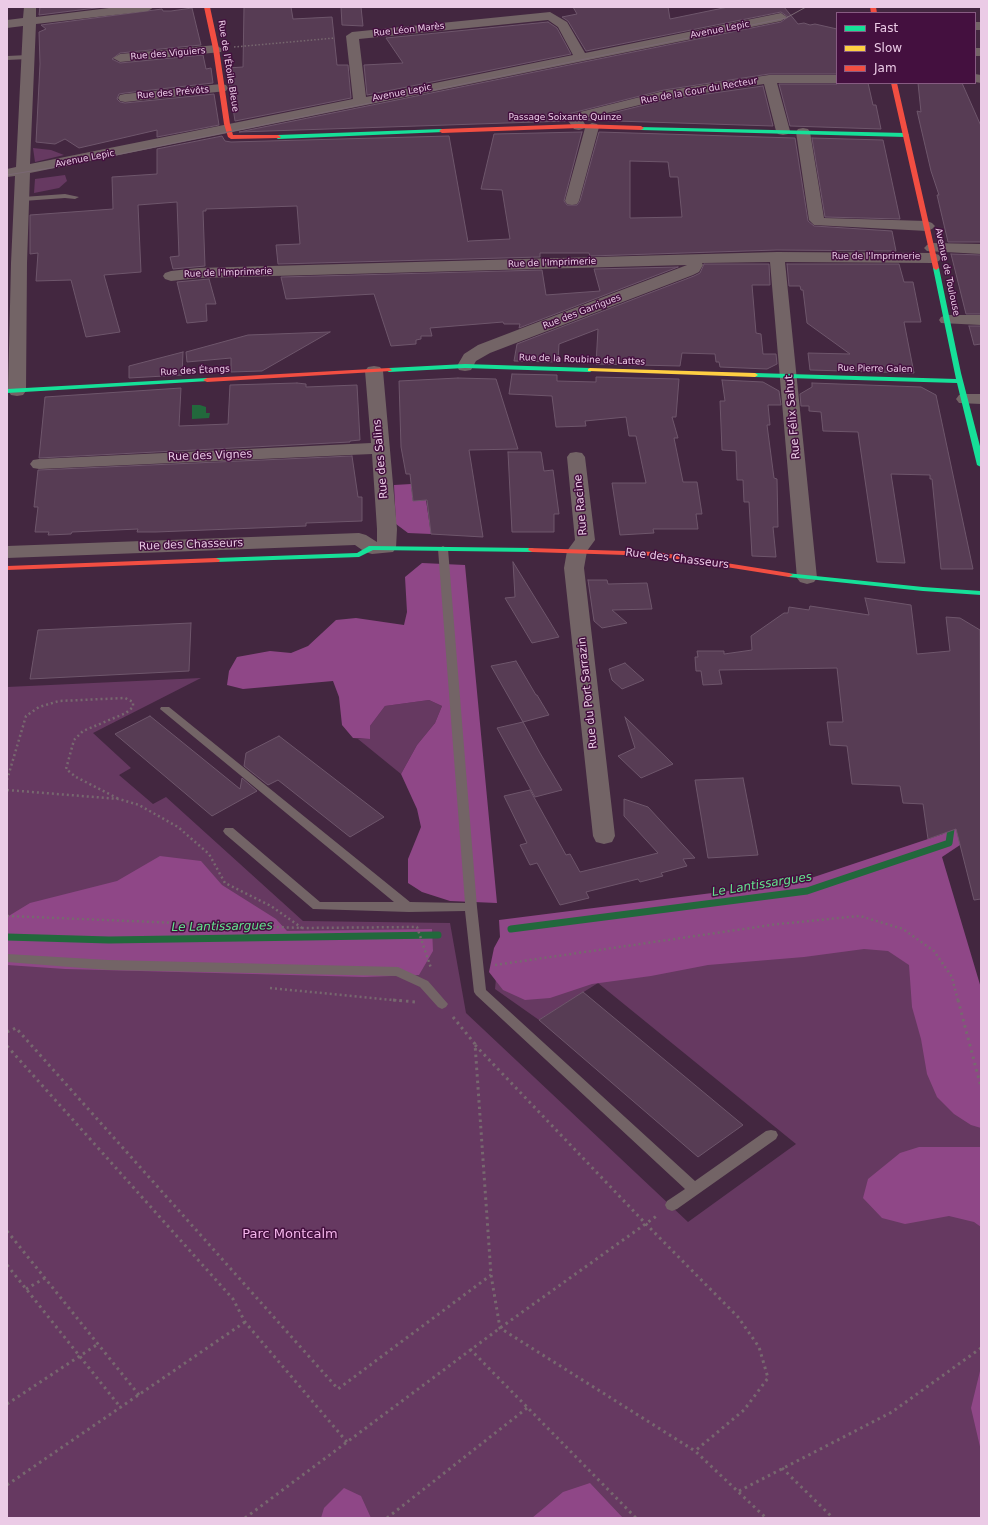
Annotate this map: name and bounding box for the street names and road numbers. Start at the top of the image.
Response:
street label: Rue de l'Étoile Bleue [215,19,241,113]
street label: Avenue Lepic [690,19,750,41]
street label: Rue Léon Marès [373,21,445,39]
street label: Rue des Viguiers [130,45,206,63]
street label: Rue de la Cour du Recteur [640,75,758,107]
street label: Avenue Lepic [372,82,432,104]
street label: Rue des Prévôts [137,84,209,102]
street label: Passage Soixante Quinze [509,113,621,123]
street label: Avenue Lepic [55,148,115,170]
street label: Avenue de Toulouse [932,227,962,317]
street label: Rue de l'Imprimerie [832,252,920,262]
street label: Rue de l'Imprimerie [508,256,596,270]
street label: Rue de l'Imprimerie [184,266,272,280]
street label: Rue des Garrigues [541,292,623,332]
street label: Rue de la Roubine de Lattes [519,352,645,368]
street label: Rue Pierre Galen [837,363,913,375]
street label: Rue des Étangs [160,364,230,378]
street label: Rue Félix Sahut [783,374,803,460]
street label: Rue des Salins [371,419,391,499]
street label: Rue des Vignes [168,448,252,464]
street label: Rue Racine [572,474,590,536]
street label: Rue des Chasseurs [139,537,243,553]
street label: Rue des Chasseurs [624,546,730,572]
street label: Rue du Port Sarrazin [576,636,600,750]

